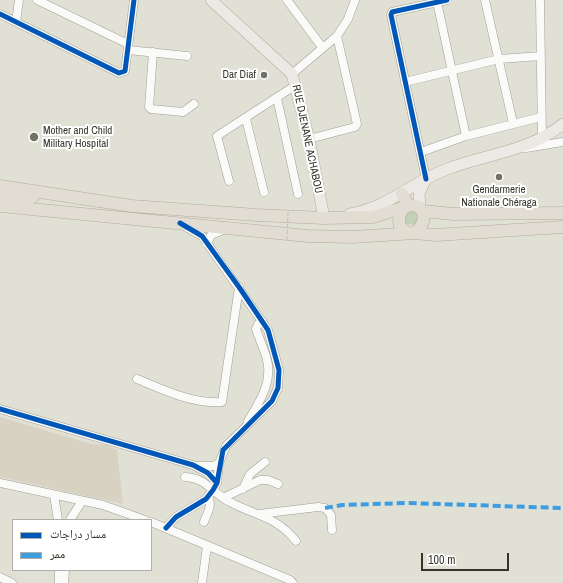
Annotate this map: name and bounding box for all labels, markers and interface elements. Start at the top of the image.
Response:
place label: Dar Diaf [222,68,256,82]
marker: Dar Diaf [259,70,269,80]
street label: RUE DJENANE ACHABOU [289,83,325,195]
place label: Mother and Child Military Hospital [43,124,112,150]
marker: Mother and Child Military Hospital [28,131,40,143]
marker: Gendarmerie Nationale Chéraga [494,172,504,182]
place label: Gendarmerie Nationale Chéraga [461,183,537,209]
legend [12,519,152,571]
text: مسار دراجات [50,526,106,542]
scale bar [423,545,511,571]
text: ممر [50,546,65,562]
text: 100 m [428,552,455,568]

